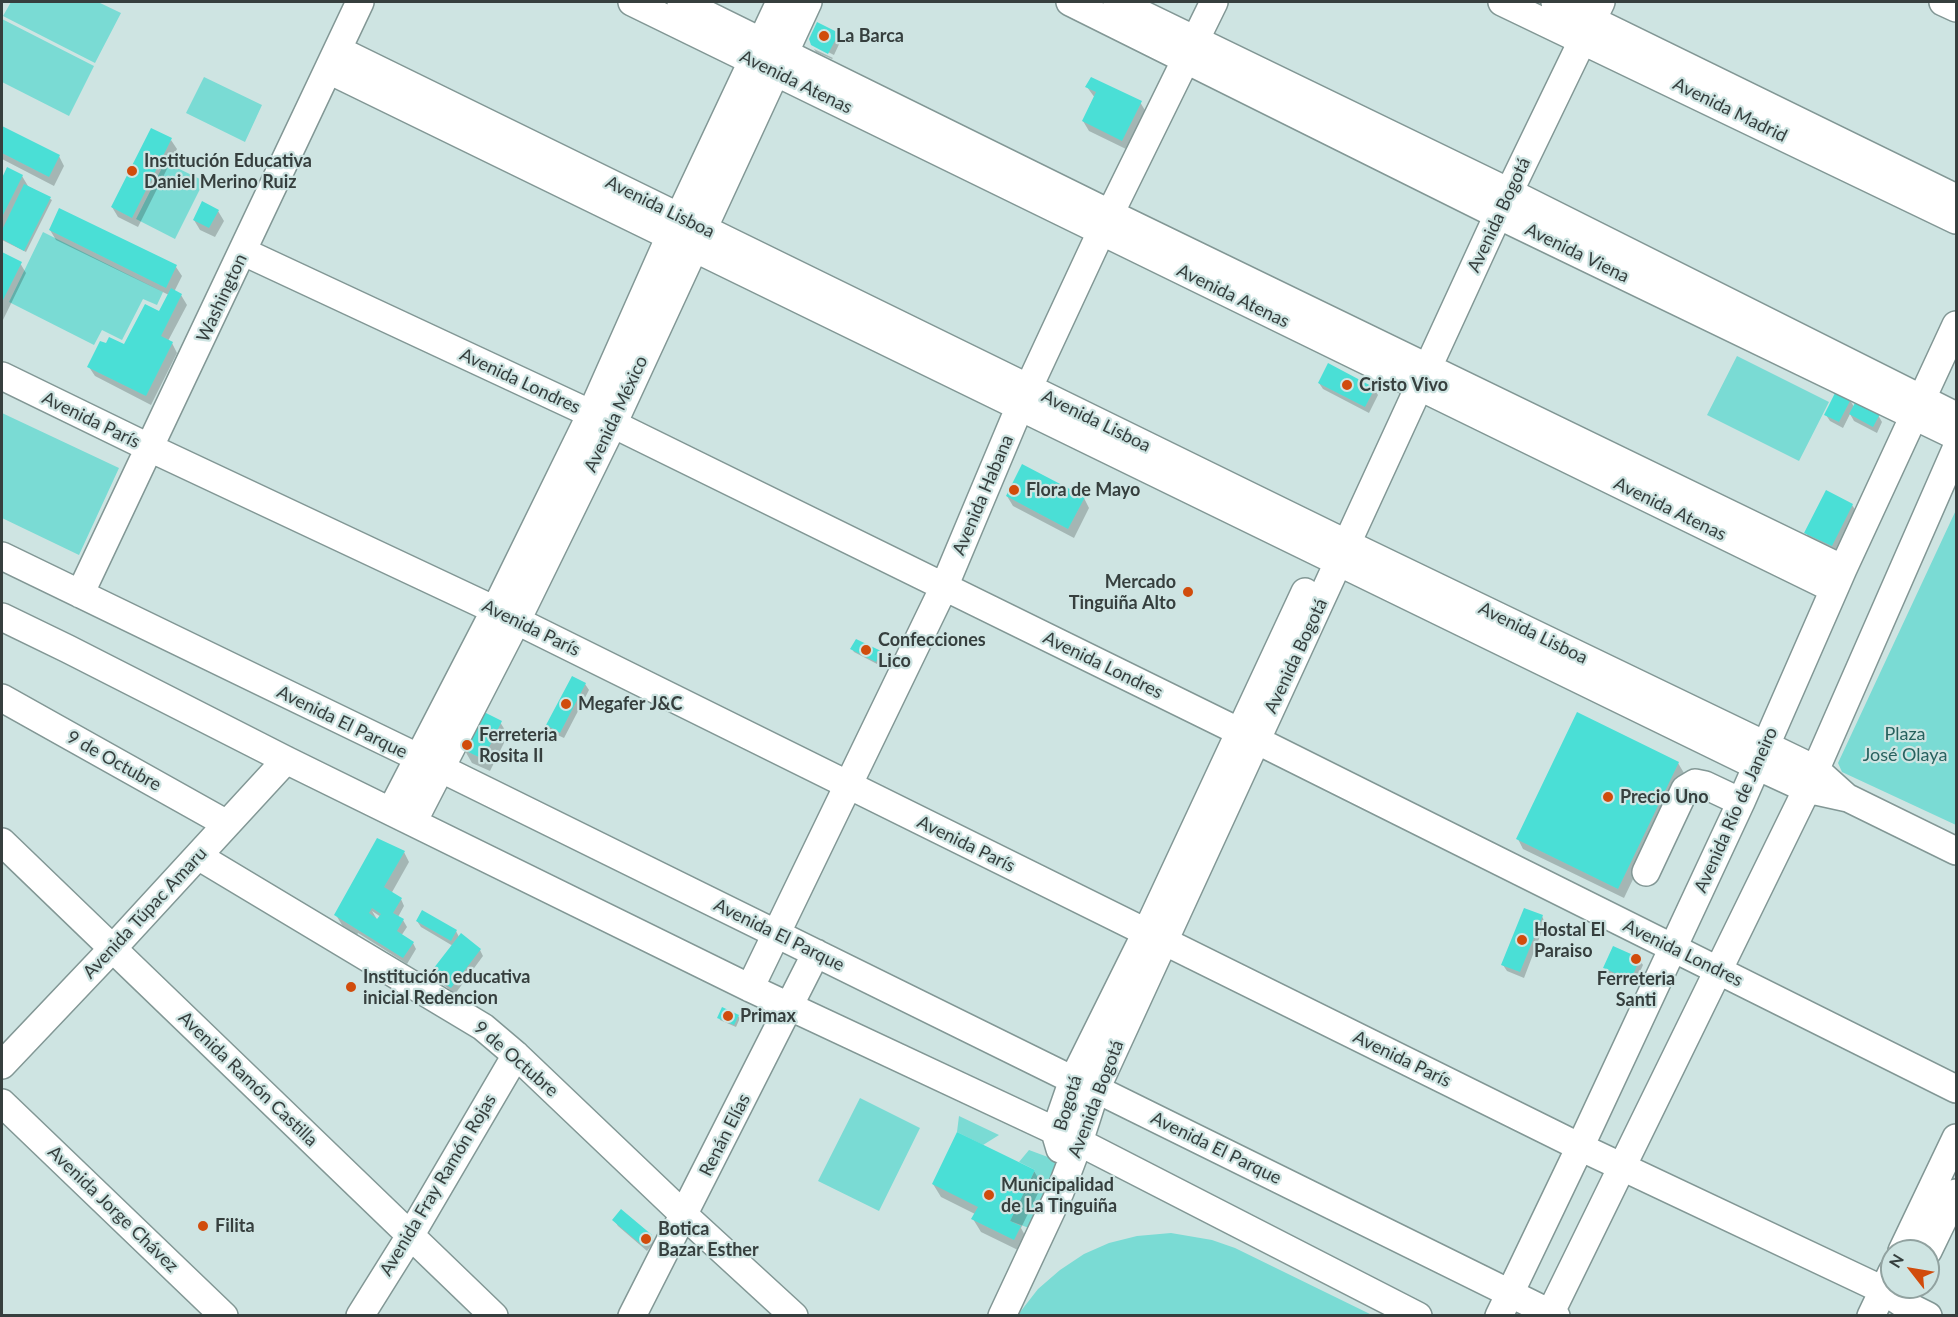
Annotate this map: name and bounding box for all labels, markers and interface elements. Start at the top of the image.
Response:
place label: La Barca [836,25,904,47]
marker: La Barca [817,29,831,43]
street label: Avenida Atenas [736,45,856,119]
street label: Avenida Madrid [1669,73,1791,147]
place label: Institución Educativa Daniel Merino Ruiz [144,150,312,192]
street label: Avenida Bogotá [1463,154,1535,276]
marker: Institución Educativa Daniel Merino Ruiz [125,164,139,178]
street label: Avenida Lisboa [602,171,718,243]
street label: Avenida Viena [1521,219,1633,287]
street label: Washington [192,250,252,346]
street label: Avenida Atenas [1173,259,1293,333]
street label: Avenida Londres [456,344,584,418]
street label: Avenida México [580,352,652,476]
place label: Cristo Vivo [1359,374,1448,396]
marker: Cristo Vivo [1340,378,1354,392]
street label: Avenida Lisboa [1038,385,1154,457]
street label: Avenida París [39,387,143,453]
street label: Avenida Habana [948,432,1018,558]
street label: Avenida Atenas [1610,472,1730,546]
place label: Flora de Mayo [1026,479,1140,501]
marker: Flora de Mayo [1007,483,1021,497]
place label: Mercado Tinguiña Alto [1069,571,1176,614]
marker: Mercado Tinguiña Alto [1181,585,1195,599]
street label: Avenida París [479,595,583,661]
street label: Avenida Bogotá [1260,595,1332,717]
street label: Avenida Lisboa [1475,597,1591,669]
street label: Avenida Londres [1040,627,1166,703]
place label: Confecciones Lico [878,629,986,672]
marker: Confecciones Lico [859,643,873,657]
street label: Avenida El Parque [273,681,411,763]
place label: Megafer J&C [578,693,682,715]
marker: Megafer J&C [559,697,573,711]
park label: Plaza José Olaya [1863,723,1947,766]
place label: Ferreteria Rosita II [479,724,557,766]
street label: Avenida Río de Janeiro [1690,724,1782,896]
street label: 9 de Octubre [63,726,165,796]
marker: Ferreteria Rosita II [460,738,474,752]
place label: Precio Uno [1620,786,1709,808]
marker: Precio Uno [1601,790,1615,804]
street label: Avenida París [914,811,1018,877]
street label: Avenida Túpac Amaru [79,843,211,983]
street label: Avenida El Parque [710,894,848,976]
street label: Avenida Londres [1620,915,1746,991]
place label: Hostal El Paraiso [1534,919,1605,962]
marker: Hostal El Paraiso [1515,933,1529,947]
marker: Ferreteria Santi [1629,952,1643,966]
place label: Institución educativa inicial Redencion [363,966,530,1008]
place label: Ferreteria Santi [1597,968,1675,1010]
marker: Institución educativa inicial Redencion [344,980,358,994]
place label: Primax [740,1005,796,1027]
street label: Avenida Ramón Castilla [174,1007,322,1151]
marker: Primax [721,1009,735,1023]
street label: 9 de Octubre [470,1017,562,1101]
street label: Avenida París [1350,1026,1454,1092]
street label: Avenida Bogotá [1064,1037,1128,1161]
street label: Bogotá [1049,1073,1087,1133]
street label: Avenida Fray Ramón Rojas [375,1090,501,1280]
street label: Renán Elías [695,1090,755,1180]
street label: Avenida El Parque [1147,1107,1285,1189]
street label: Avenida Jorge Chávez [43,1141,183,1277]
place label: Municipalidad de La Tinguiña [1001,1174,1117,1216]
marker: Municipalidad de La Tinguiña [982,1188,996,1202]
place label: Filita [215,1215,255,1237]
place label: Botica Bazar Esther [658,1218,759,1260]
marker: Filita [196,1219,210,1233]
marker: Botica Bazar Esther [639,1232,653,1246]
north arrow [1880,1239,1940,1299]
text: N [1885,1250,1907,1271]

